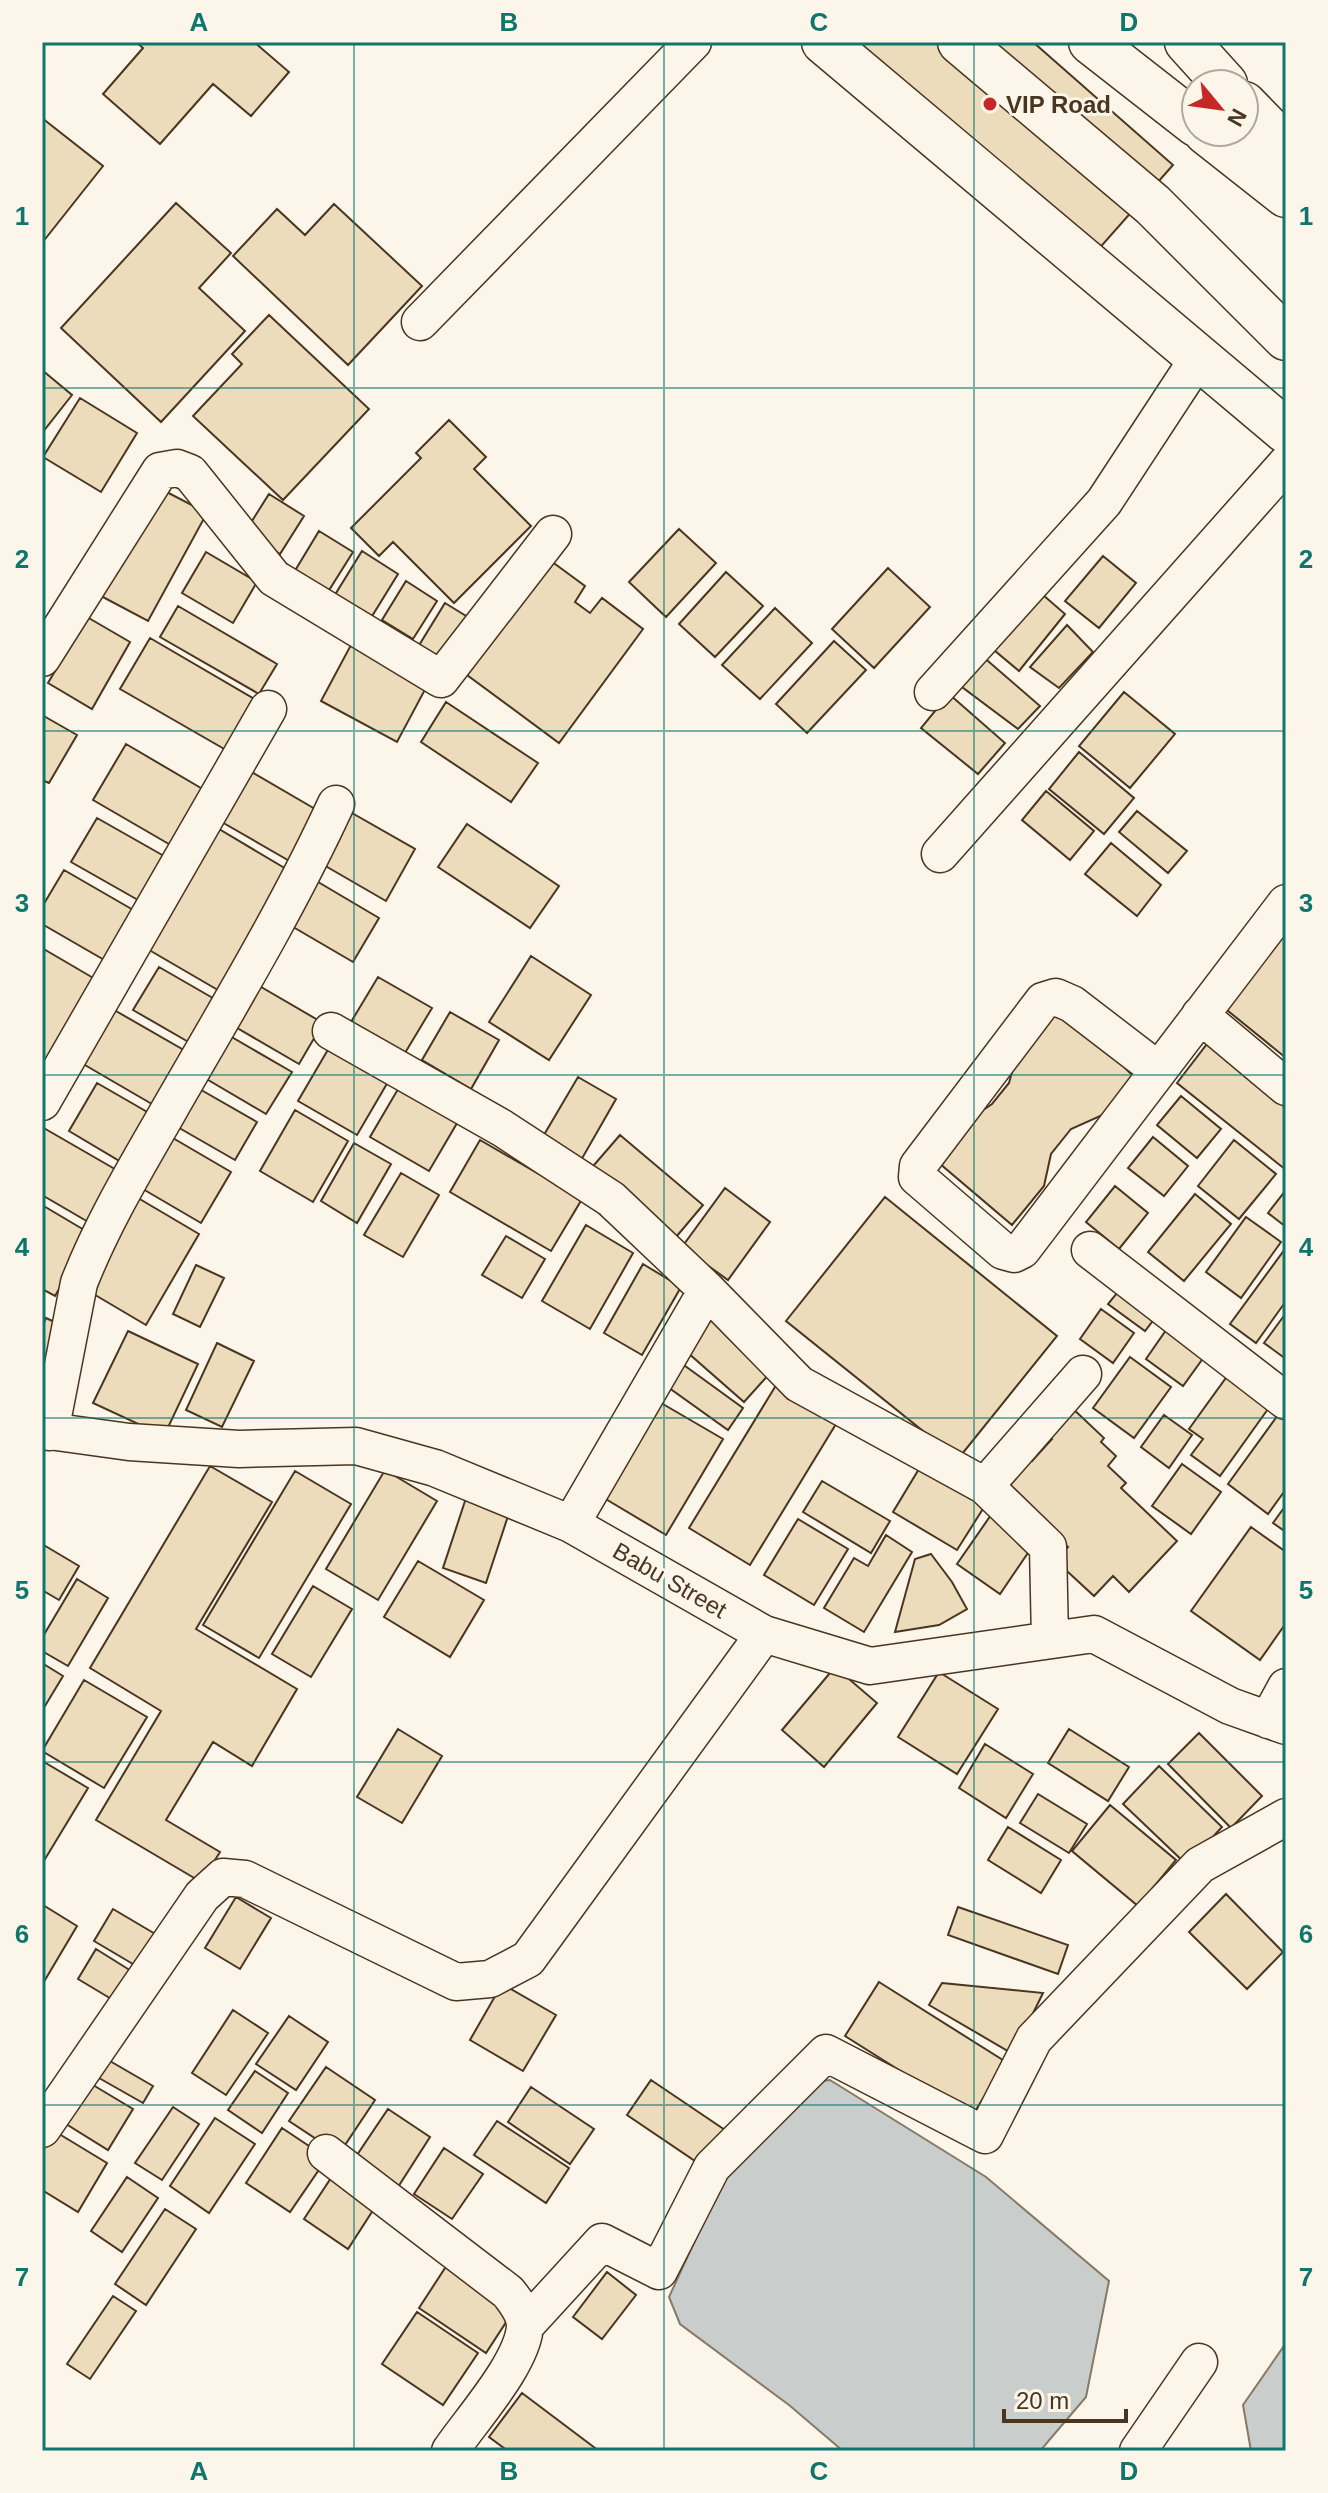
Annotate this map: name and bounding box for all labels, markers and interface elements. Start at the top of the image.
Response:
text: A [190,7,209,37]
text: B [500,7,518,37]
text: C [810,7,829,37]
text: D [1120,7,1138,37]
north arrow [1180,68,1260,148]
place label: VIP Road [1006,91,1111,118]
marker: VIP Road [981,95,999,113]
text: N [1222,104,1252,130]
text: 1 [15,201,29,231]
text: 1 [1299,201,1313,231]
text: 2 [15,544,29,574]
text: 2 [1299,544,1313,574]
text: 3 [15,888,29,918]
text: 3 [1299,888,1313,918]
text: 4 [15,1232,30,1262]
text: 4 [1299,1232,1314,1262]
street label: Babu Street [608,1537,732,1624]
text: 5 [15,1575,29,1605]
text: 5 [1299,1575,1313,1605]
text: 6 [15,1919,29,1949]
text: 6 [1299,1919,1313,1949]
text: 7 [15,2262,29,2292]
text: 7 [1299,2262,1313,2292]
scale bar [1004,2373,1126,2423]
text: 20 m [1016,2387,1069,2414]
text: A [190,2456,209,2486]
text: B [500,2456,518,2486]
text: C [810,2456,829,2486]
text: D [1120,2456,1138,2486]

